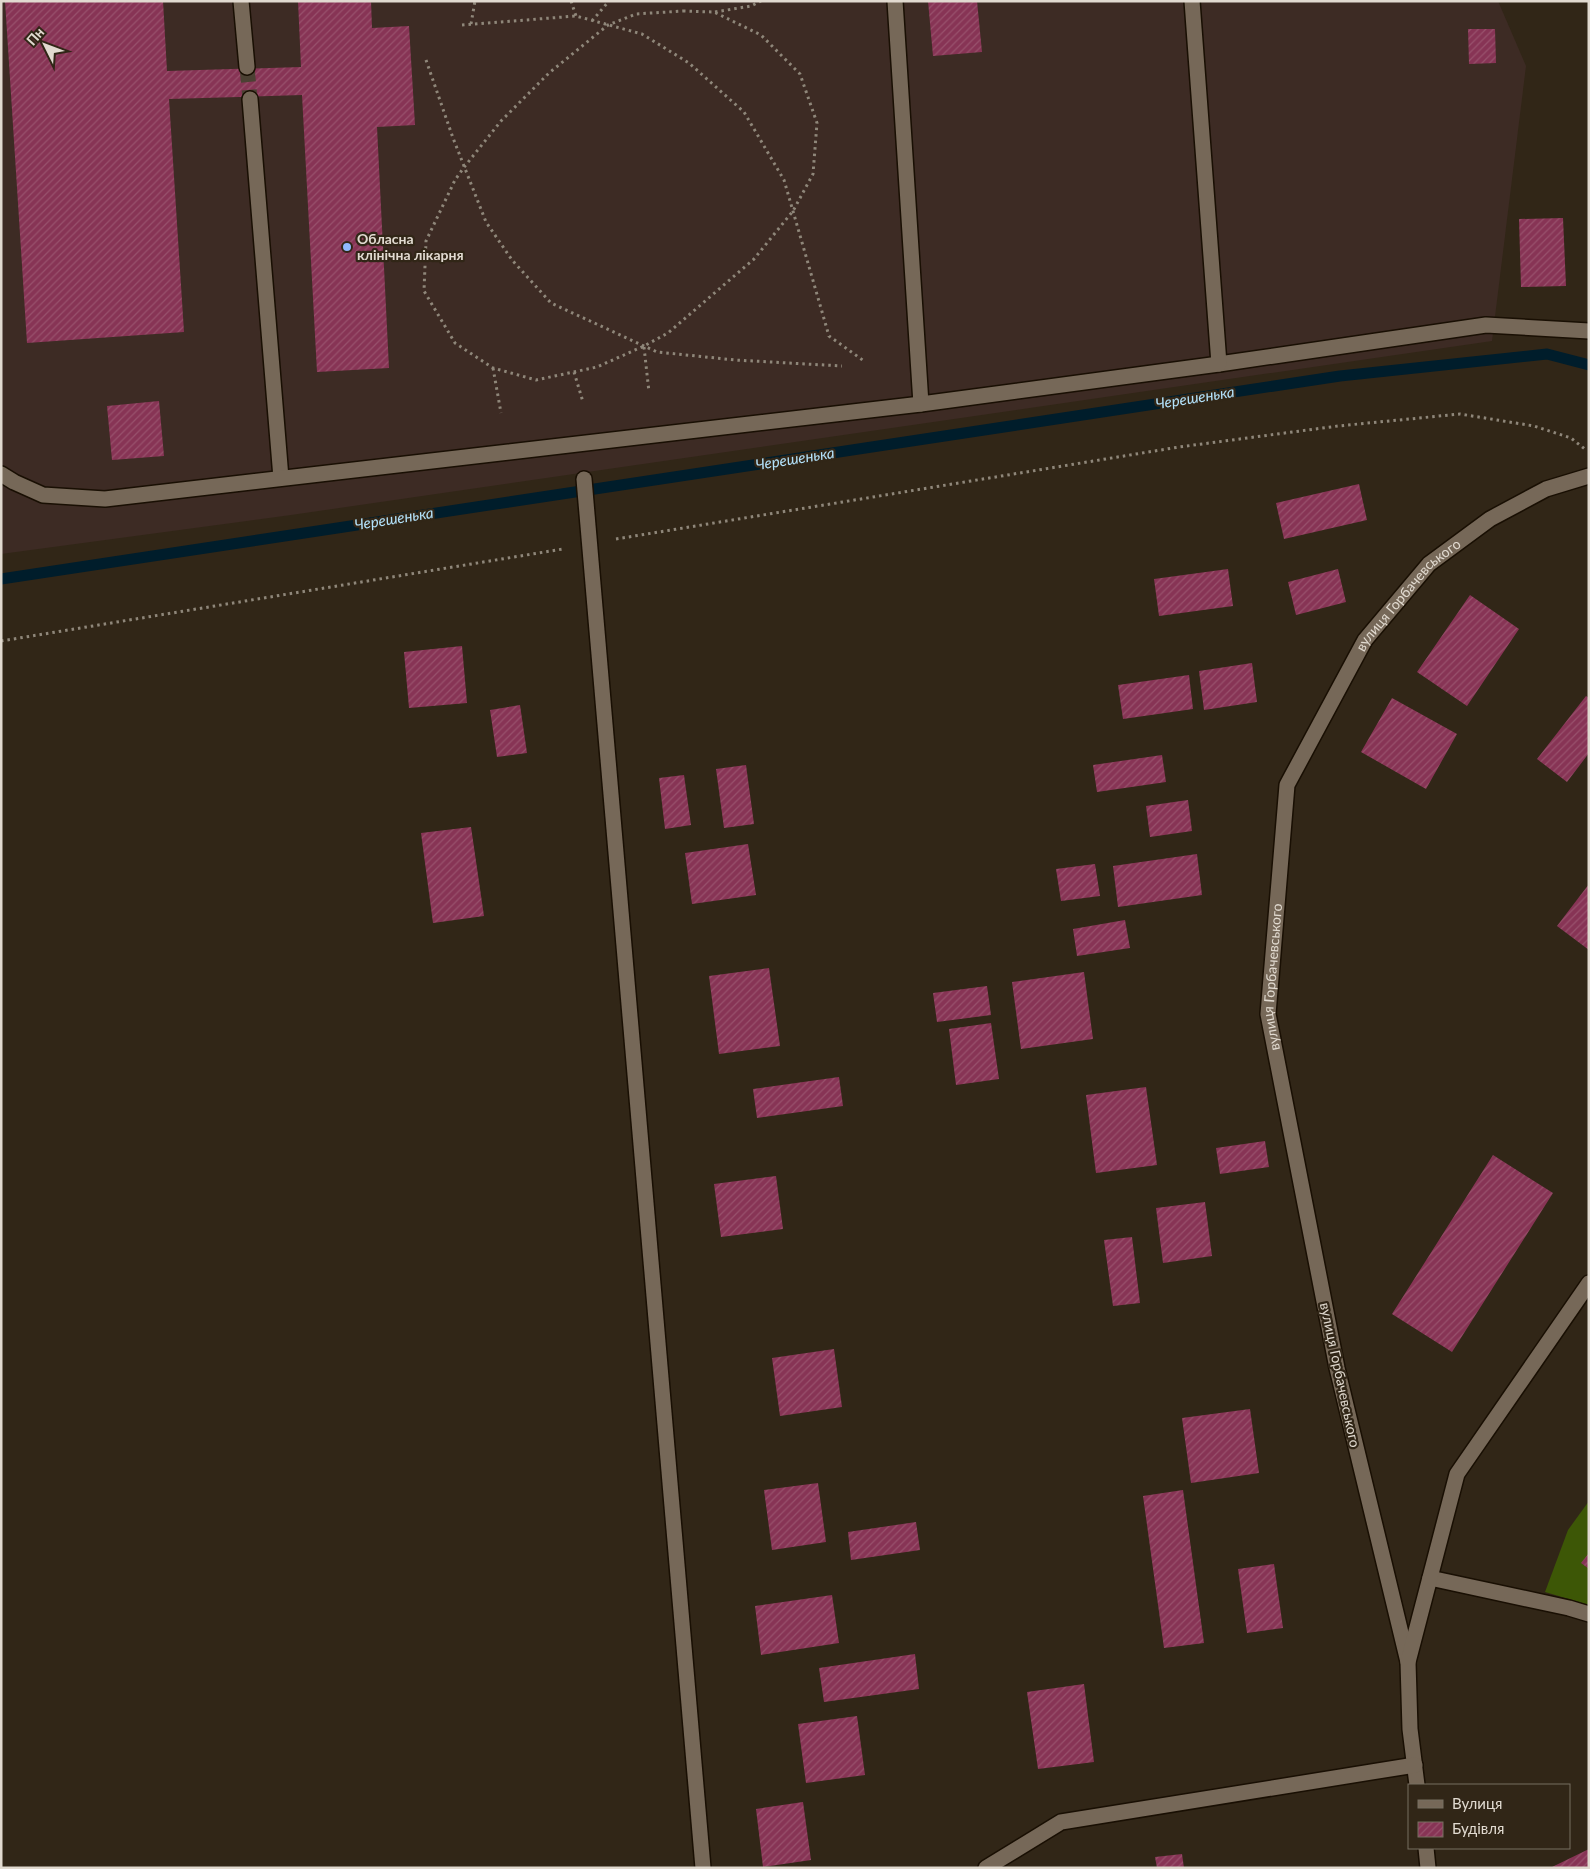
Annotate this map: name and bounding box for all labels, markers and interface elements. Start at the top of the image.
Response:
north arrow [20,20,70,70]
text: Пн [23,23,47,48]
place label: Обласна клінічна лікарня [357,230,464,263]
marker: Обласна клінічна лікарня [341,241,353,253]
water label: Черешенька [1154,382,1236,412]
water label: Черешенька [754,443,836,473]
water label: Черешенька [353,503,435,533]
street label: вулиця Горбачевського [1352,535,1464,654]
street label: вулиця Горбачевського [1259,903,1285,1052]
street label: вулиця Горбачевського [1317,1301,1364,1449]
legend [1408,1784,1570,1849]
text: Вулиця [1452,1794,1502,1812]
text: Будівля [1452,1819,1504,1837]

